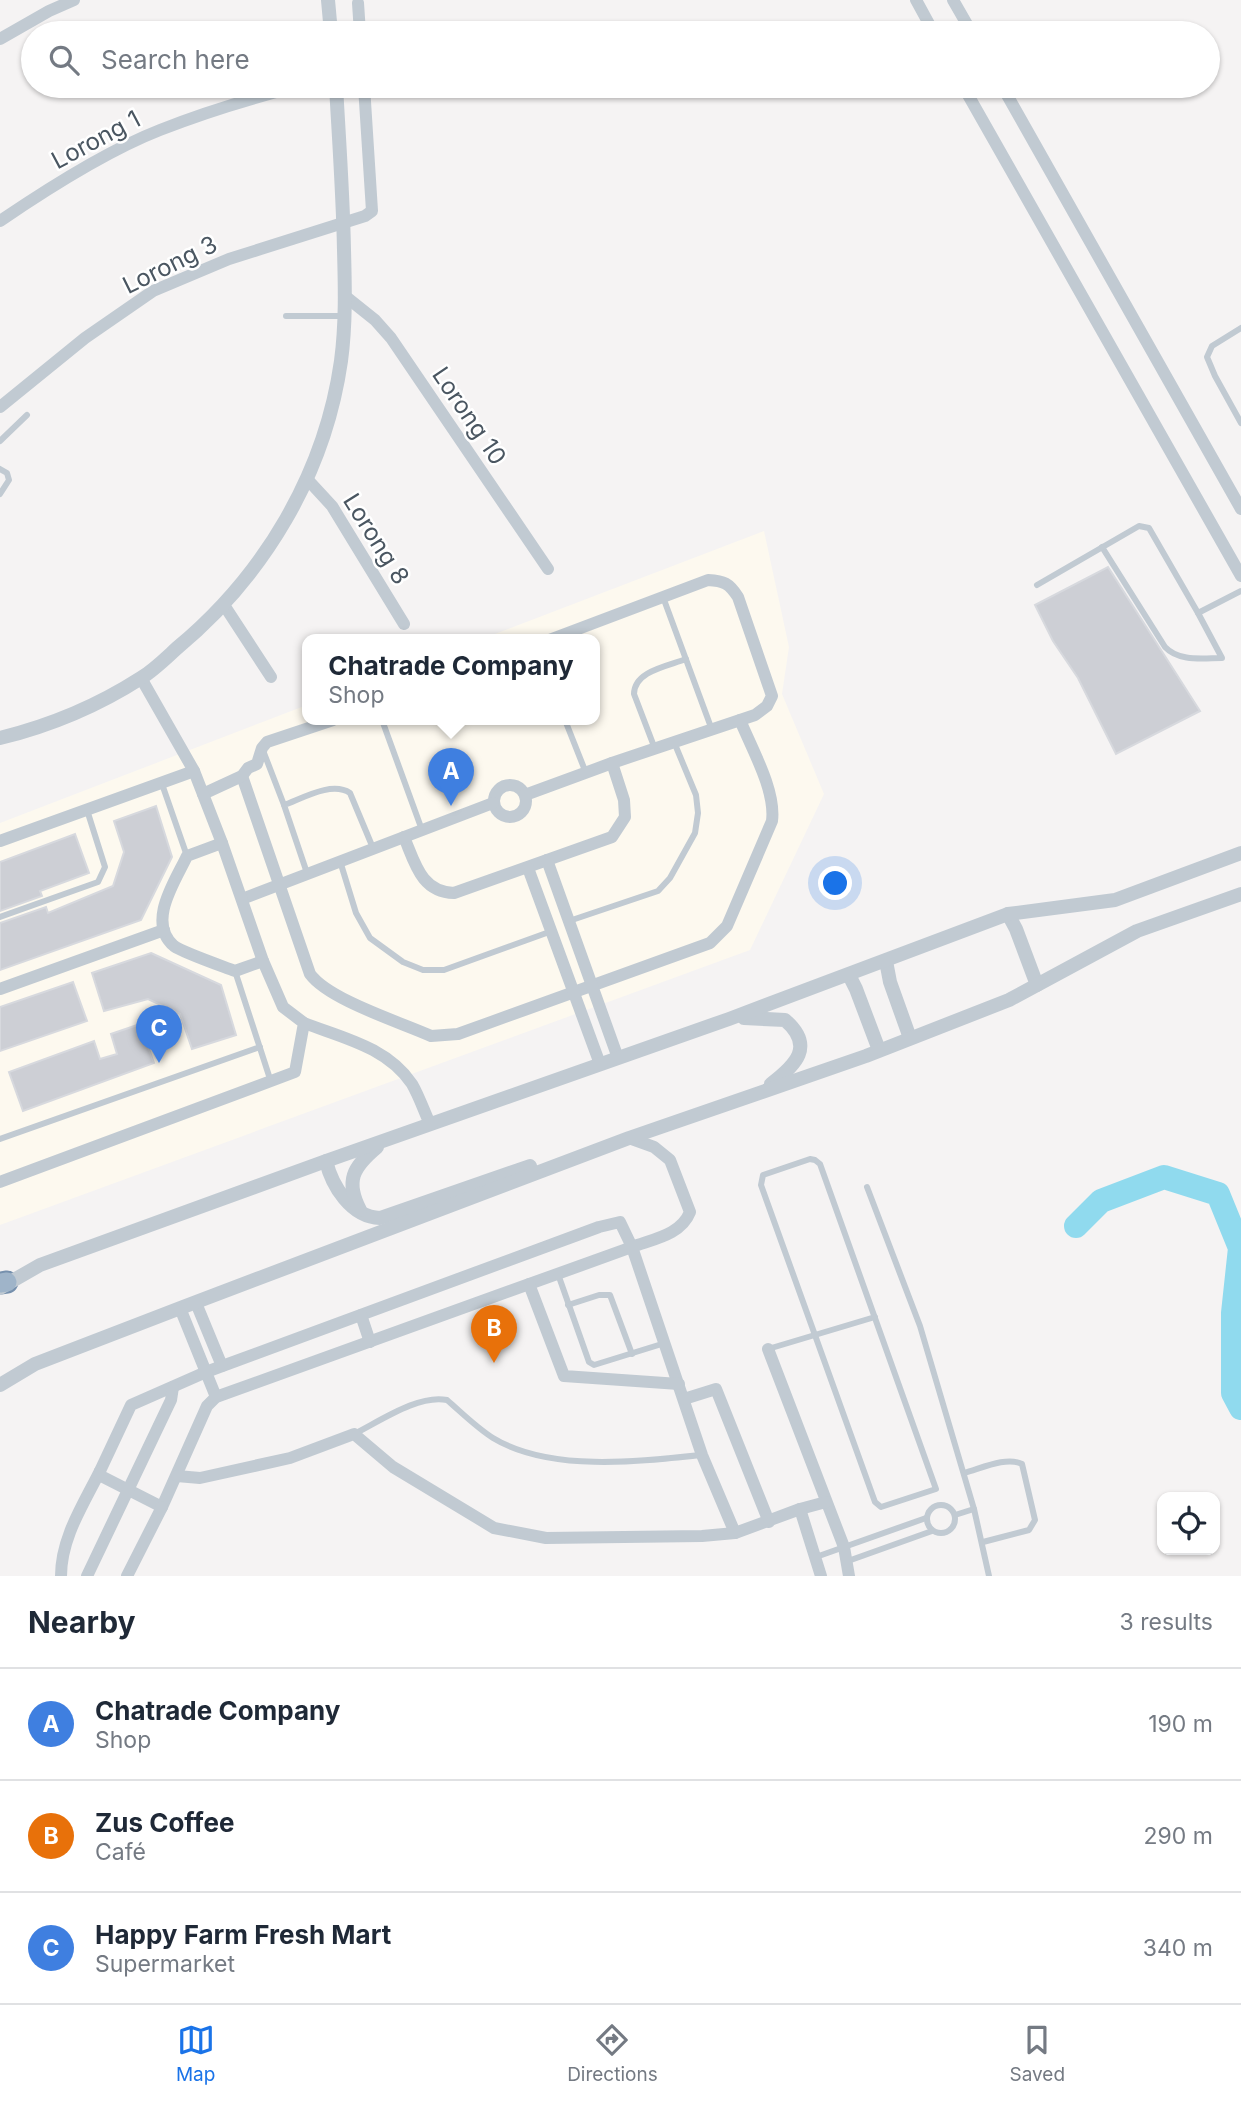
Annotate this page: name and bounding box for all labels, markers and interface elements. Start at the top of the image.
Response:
search box [21,21,1220,98]
icon: search [45,41,83,79]
text: Search here [101,44,250,75]
street label: Lorong 1 [46,104,145,175]
street label: Lorong 3 [118,229,222,300]
street label: Lorong 10 [426,361,513,470]
street label: Lorong 8 [337,488,416,589]
popup [302,634,600,725]
text: Chatrade Company [328,650,574,681]
text: Shop [328,681,385,709]
pin: A [428,748,474,806]
your location [818,866,852,900]
pin: C [136,1005,182,1063]
pin: B [471,1305,517,1363]
map controls [1157,1492,1220,1555]
button: locate [1157,1492,1220,1555]
text: Nearby [28,1604,136,1640]
text: 3 results [1120,1608,1213,1636]
text: Chatrade Company [95,1695,340,1726]
text: A [42,1710,60,1738]
text: 190 m [1148,1710,1213,1738]
text: Shop [95,1726,151,1754]
text: Zus Coffee [95,1807,234,1838]
text: B [43,1822,59,1850]
text: 290 m [1144,1822,1213,1850]
text: Café [95,1838,146,1866]
text: Happy Farm Fresh Mart [95,1919,391,1950]
text: C [42,1934,60,1962]
text: 340 m [1143,1934,1213,1962]
text: Supermarket [95,1950,235,1978]
tab: Map [176,2021,215,2086]
tab: Directions [567,2021,658,2086]
tab: Saved [1009,2021,1065,2086]

